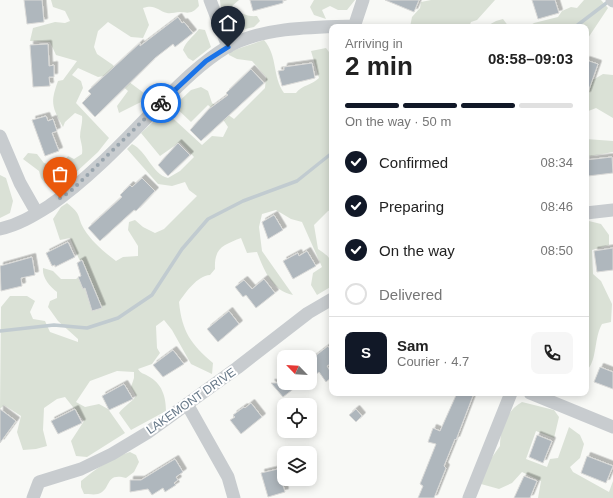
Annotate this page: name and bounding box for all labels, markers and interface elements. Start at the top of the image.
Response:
pin [211,6,245,47]
icon: home [217,12,239,34]
text: Arriving in [345,36,403,51]
text: 08:58–09:03 [488,50,573,67]
text: 2 min [345,51,413,81]
courier [141,83,181,123]
icon: bike [150,92,172,114]
text: On the way · 50 m [345,114,451,129]
icon: check [345,151,367,173]
text: Confirmed [379,154,448,171]
text: 08:34 [540,155,573,170]
pin [43,157,77,198]
icon: bag [49,163,71,185]
icon: check [345,195,367,217]
text: Preparing [379,198,444,215]
text: 08:46 [540,199,573,214]
icon: check [345,239,367,261]
text: On the way [379,242,455,259]
text: 08:50 [540,243,573,258]
text: Delivered [379,286,442,303]
button: phone [531,332,573,374]
text: Sam [397,337,429,354]
text: S [361,344,371,361]
north arrow [277,350,317,390]
map controls [277,350,317,486]
text: Courier · 4.7 [397,354,469,369]
street label: LAKEMONT DRIVE [144,365,238,437]
button: locate [277,398,317,438]
button: layers [277,446,317,486]

